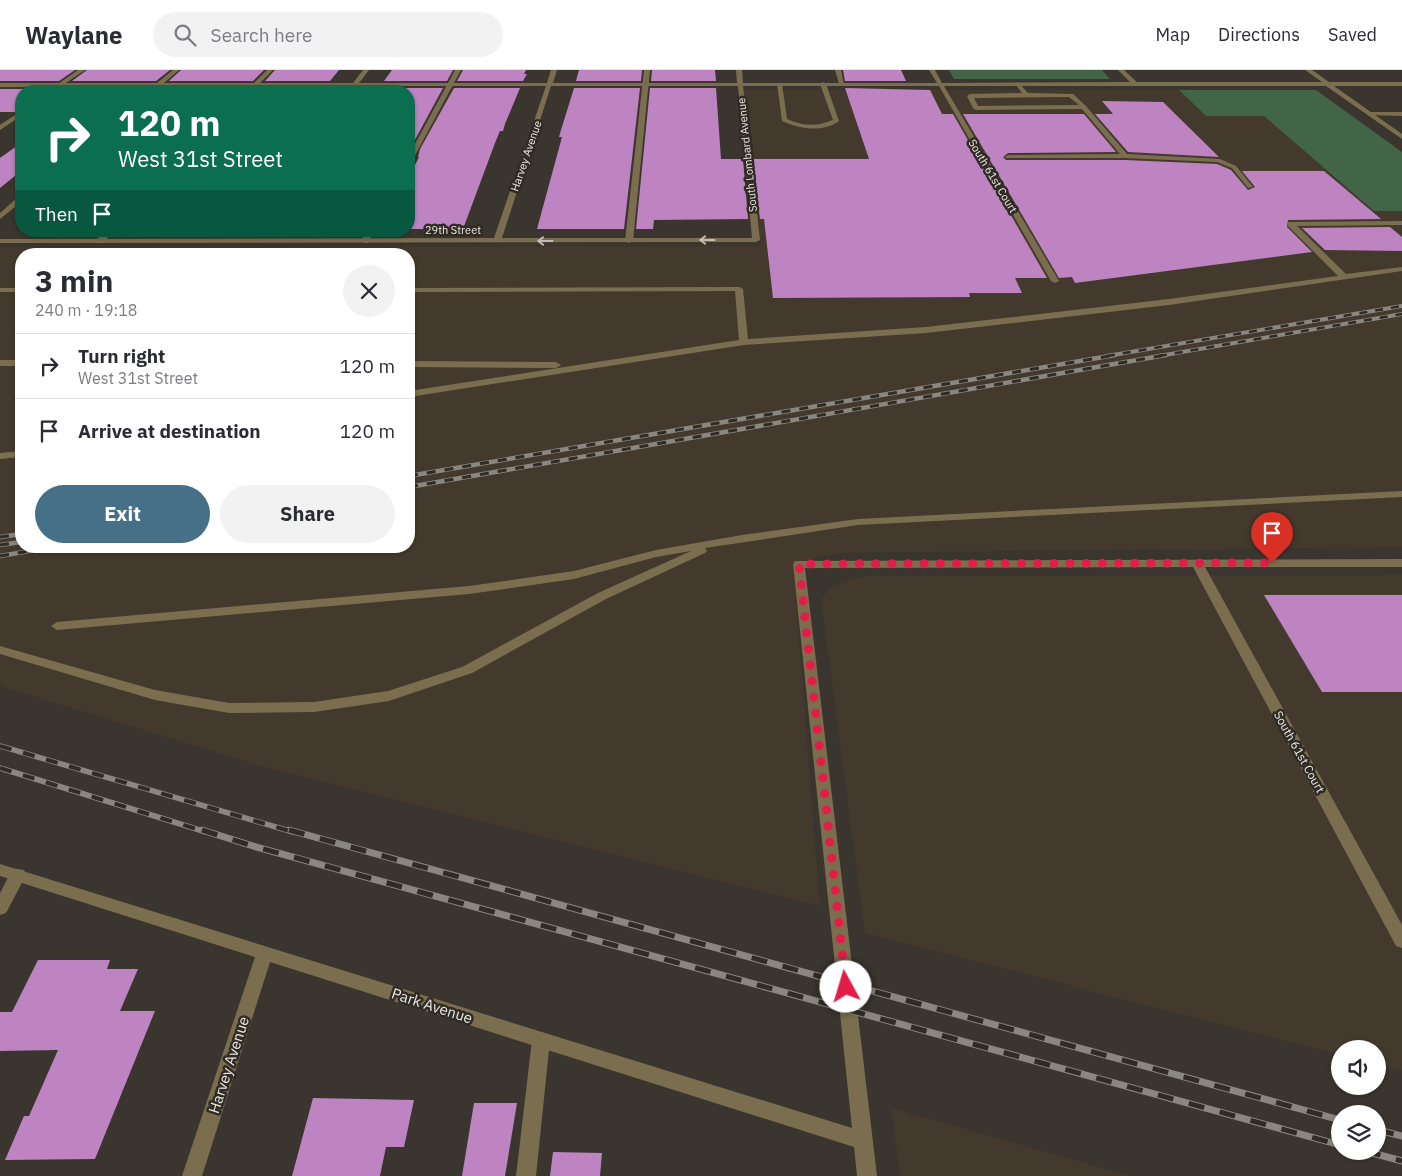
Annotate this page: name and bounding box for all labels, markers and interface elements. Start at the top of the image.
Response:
search box [153,12,503,57]
text: Waylane [25,19,123,51]
icon: search [171,21,199,49]
text: Search here [211,23,312,47]
text: Map [1155,23,1190,46]
text: Directions [1218,23,1300,46]
text: Saved [1328,23,1377,46]
street label: South Lombard Avenue [734,97,760,213]
text: 120 m [118,100,221,146]
icon: right [35,105,100,170]
street label: Harvey Avenue [507,119,545,193]
street label: South 61st Court [965,137,1021,216]
text: West 31st Street [118,144,283,173]
icon: arrive [88,200,116,228]
text: Then [35,202,78,226]
street label: 29th Street [425,223,481,237]
one-way arrow [699,235,716,245]
one-way arrow [537,236,553,246]
text: 3 min [35,261,113,300]
button: close [343,265,395,317]
text: 240 m · 19:18 [35,300,137,320]
text: Turn right [78,344,165,368]
icon: right [35,352,63,380]
text: 120 m [340,354,395,378]
text: West 31st Street [78,368,198,388]
icon: arrive [35,417,63,445]
text: Arrive at destination [78,419,261,443]
text: 120 m [340,419,395,443]
button: Exit [35,485,210,543]
button: Share [220,485,395,543]
pin [1251,512,1293,563]
icon: arrive [1258,519,1286,547]
street label: South 61st Court [1271,708,1328,795]
position arrow [819,960,871,1012]
street label: Park Avenue [389,984,475,1028]
street label: Harvey Avenue [204,1014,253,1116]
map controls [1331,1040,1386,1160]
button: sound [1331,1040,1386,1095]
button: layers [1331,1105,1386,1160]

